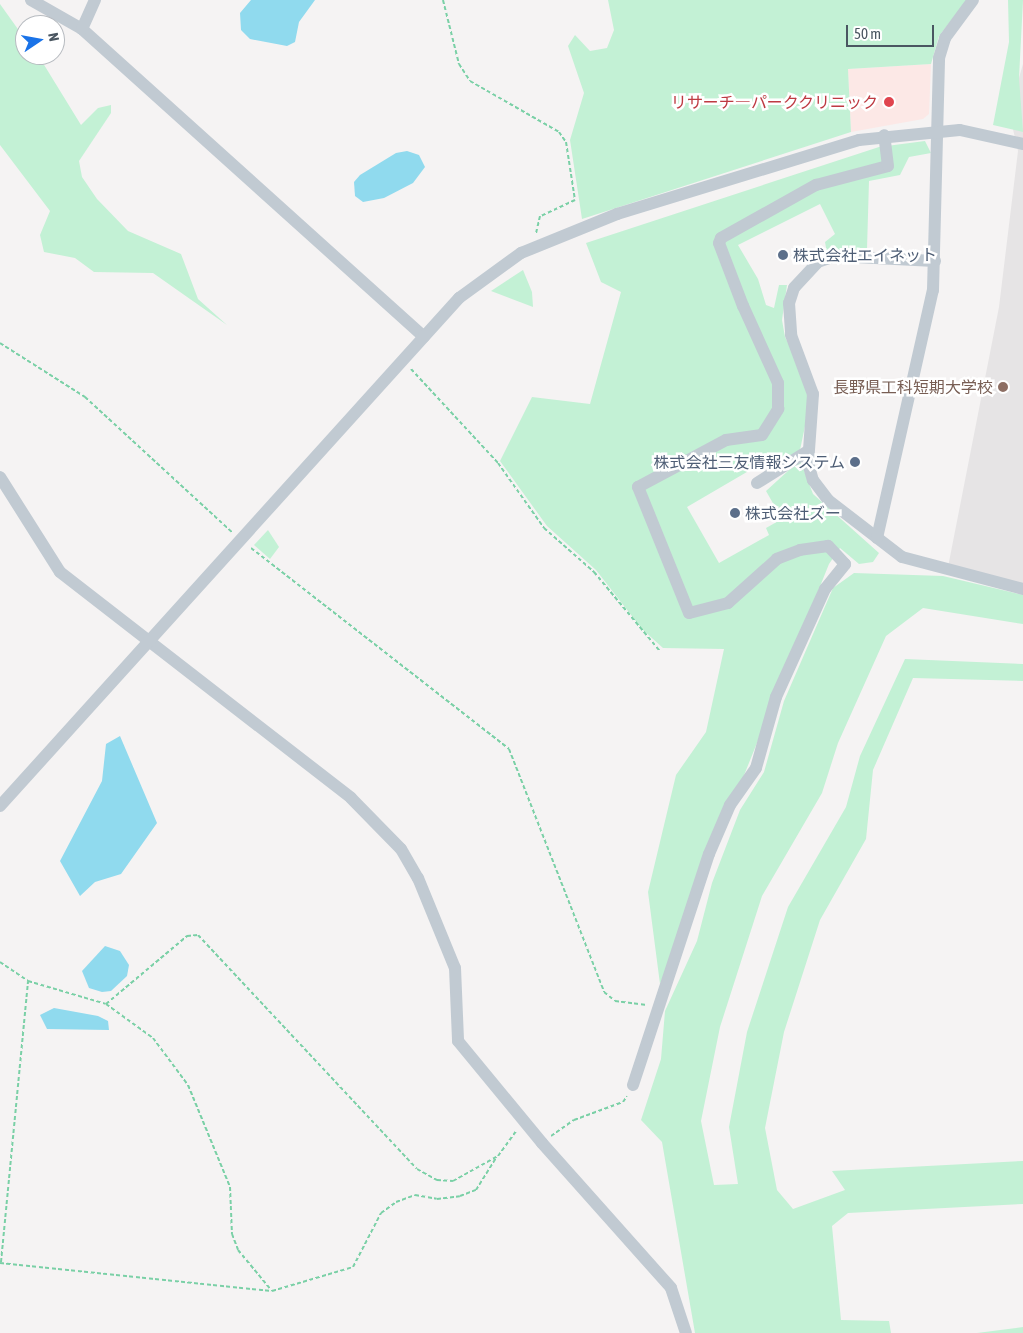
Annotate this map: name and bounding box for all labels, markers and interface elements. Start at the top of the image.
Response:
north arrow [15,15,65,65]
scale bar [848,15,936,47]
text: 50 m [854,25,881,42]
text: N [45,31,62,43]
place label: リサーチ―パーククリニック [670,92,878,112]
marker: リサーチ―パーククリニック [882,95,896,109]
place label: 株式会社エイネット [793,245,937,265]
marker: 株式会社エイネット [777,249,789,261]
place label: 長野県工科短期大学校 [833,377,993,397]
marker: 長野県工科短期大学校 [997,381,1009,393]
place label: 株式会社三友情報システム [653,452,845,472]
marker: 株式会社三友情報システム [849,456,861,468]
place label: 株式会社ズー [745,503,841,523]
marker: 株式会社ズー [729,507,741,519]

